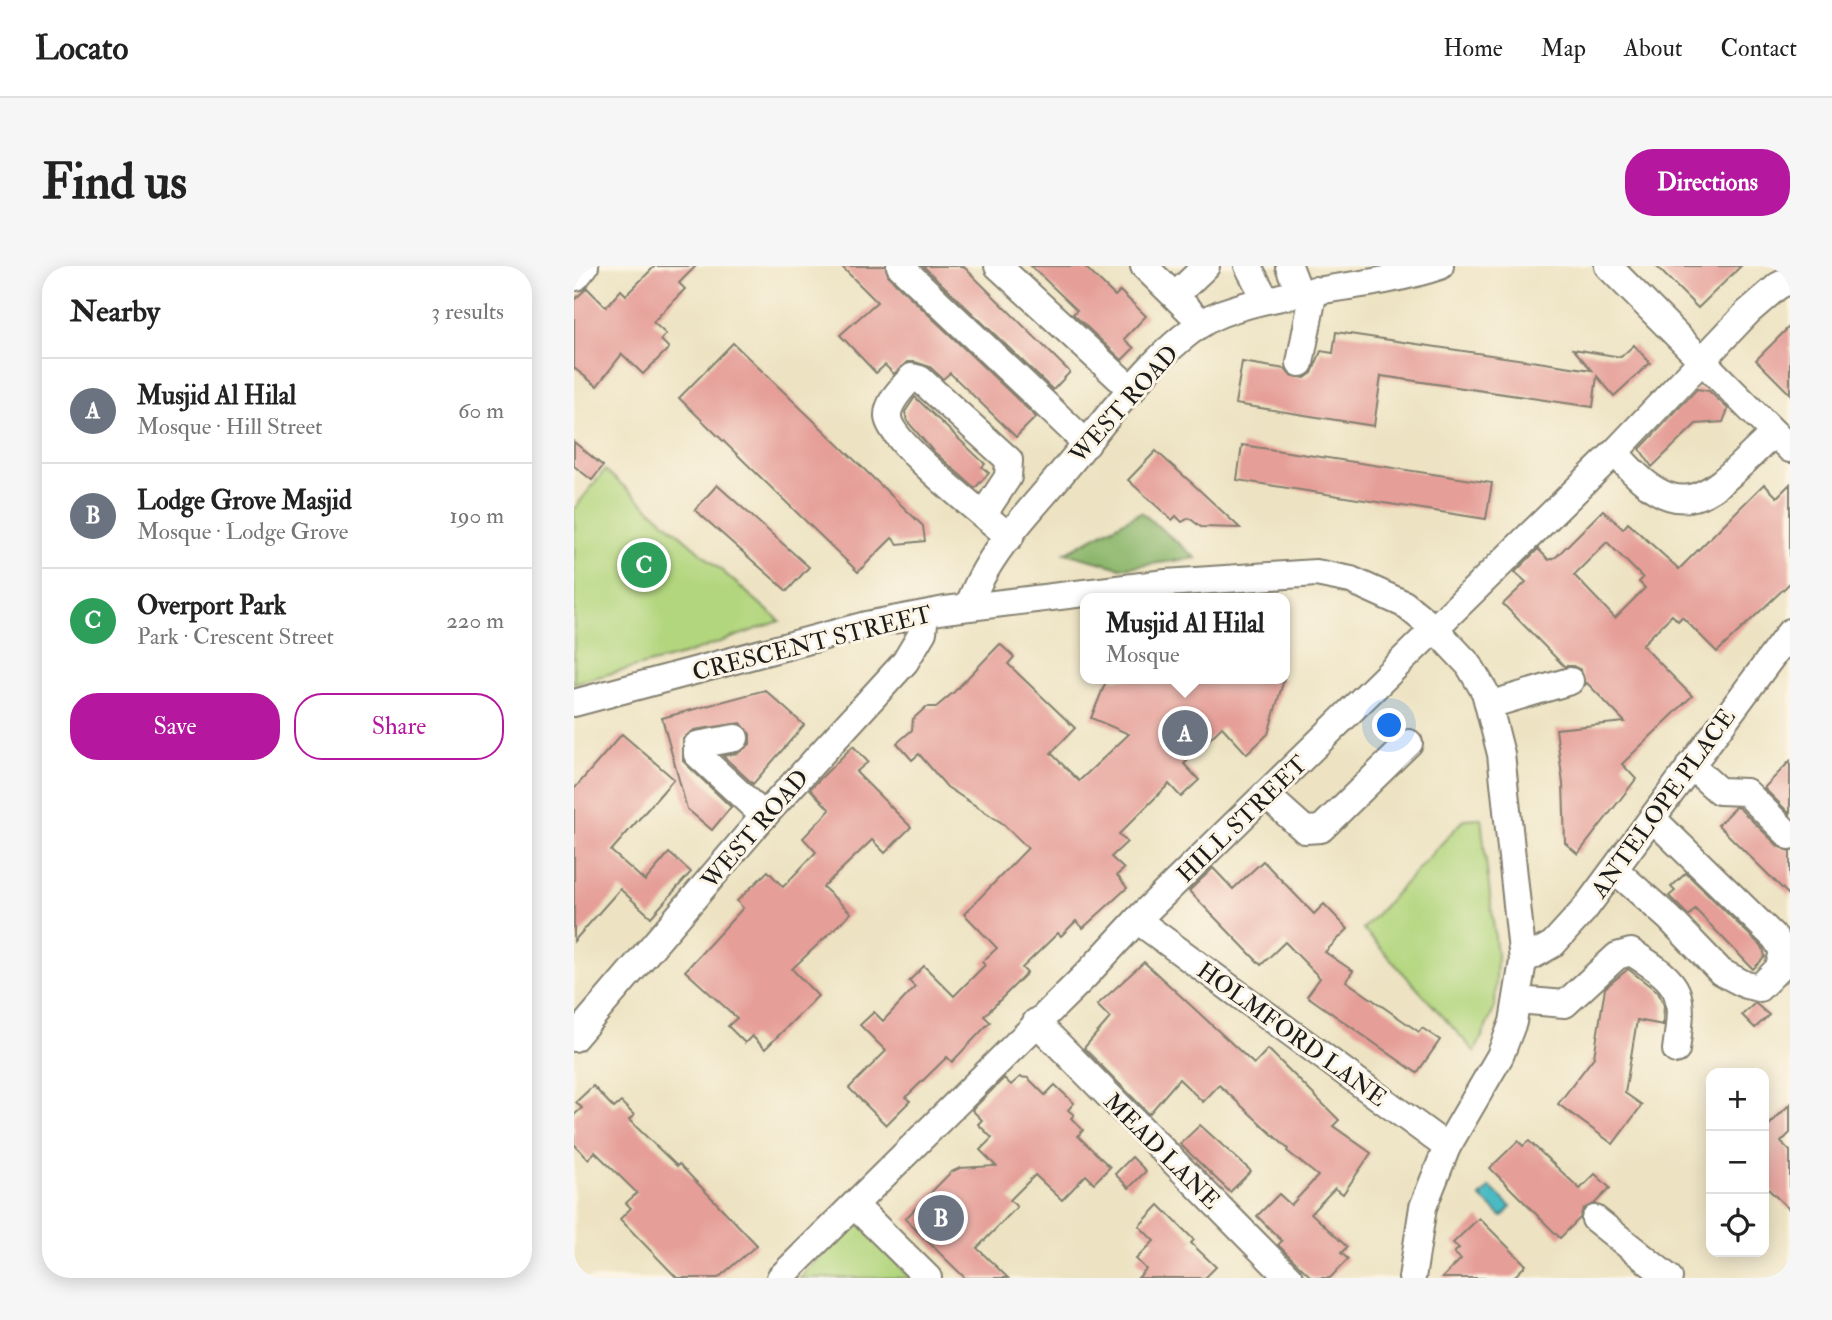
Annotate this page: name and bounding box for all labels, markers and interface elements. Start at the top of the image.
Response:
text: Locato [35,28,128,69]
text: Home [1443,33,1503,64]
text: Map [1541,33,1586,64]
text: About [1624,33,1683,64]
text: Contact [1721,33,1797,64]
button: Directions [1625,149,1790,216]
text: Find us [42,152,187,213]
text: Nearby [70,293,160,330]
text: 3 results [431,297,504,326]
street label: WEST ROAD [1062,339,1186,471]
text: Musjid Al Hilal [137,380,296,412]
text: A [86,396,100,425]
text: 60 m [458,396,504,425]
text: Mosque · Hill Street [137,412,323,441]
text: Lodge Grove Masjid [137,485,352,517]
text: B [85,501,101,530]
text: 190 m [450,501,504,530]
text: Mosque · Lodge Grove [137,517,348,546]
pin: C [621,539,667,591]
text: Overport Park [137,590,286,622]
popup [1080,593,1290,684]
street label: CRESCENT STREET [689,599,935,688]
text: C [85,606,101,635]
text: 220 m [446,606,504,635]
text: Musjid Al Hilal [1105,608,1265,640]
text: Park · Crescent Street [137,622,334,651]
text: Mosque [1105,640,1180,669]
button: Save [70,693,280,760]
button: Share [294,693,504,760]
street label: ANTELOPE PLACE [1584,702,1743,905]
pin: A [1162,707,1208,759]
your location [1372,708,1406,742]
street label: HILL STREET [1170,749,1314,890]
street label: WEST ROAD [694,763,816,896]
street label: HOLMFORD LANE [1191,955,1393,1114]
map controls [1706,1068,1769,1257]
button: + [1706,1068,1769,1131]
street label: MEAD LANE [1097,1087,1226,1216]
button: − [1706,1131,1769,1194]
pin: B [918,1192,964,1244]
button: locate [1706,1194,1769,1257]

